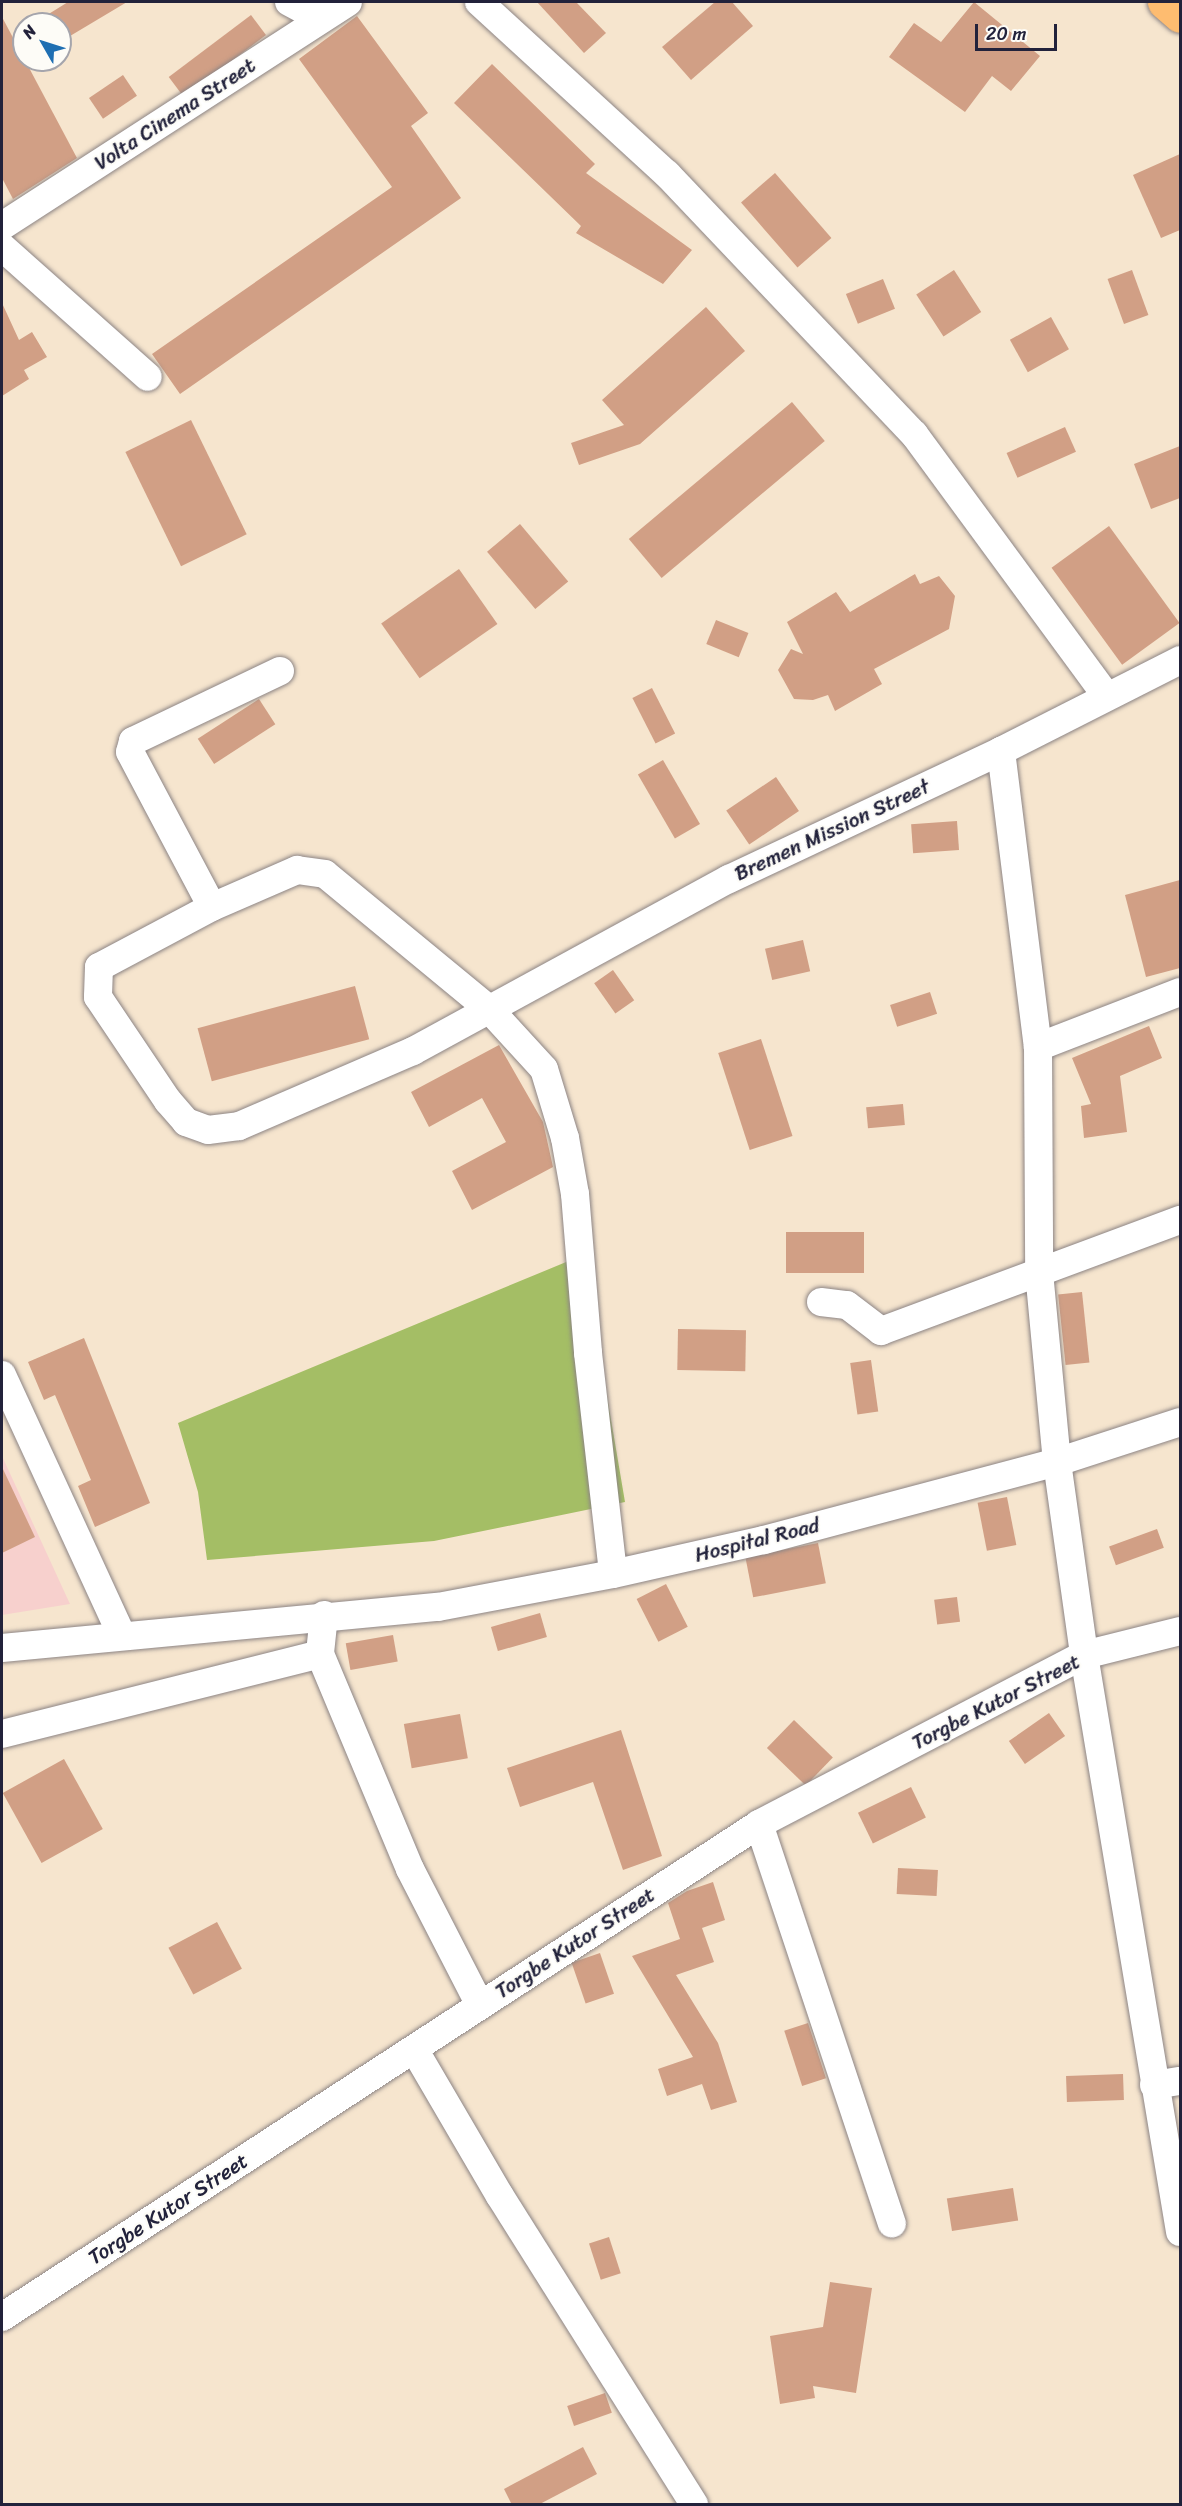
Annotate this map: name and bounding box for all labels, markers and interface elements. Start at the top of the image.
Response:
north arrow [12,12,72,72]
scale bar [978,12,1060,50]
text: N [14,18,44,45]
text: 20 m [986,18,1026,50]
street label: Volta Cinema Street [90,53,260,175]
street label: Bremen Mission Street [730,774,934,886]
street label: Hospital Road [692,1512,822,1568]
street label: Torgbe Kutor Street [907,1649,1085,1755]
street label: Torgbe Kutor Street [490,1882,660,2004]
street label: Torgbe Kutor Street [83,2148,253,2270]

